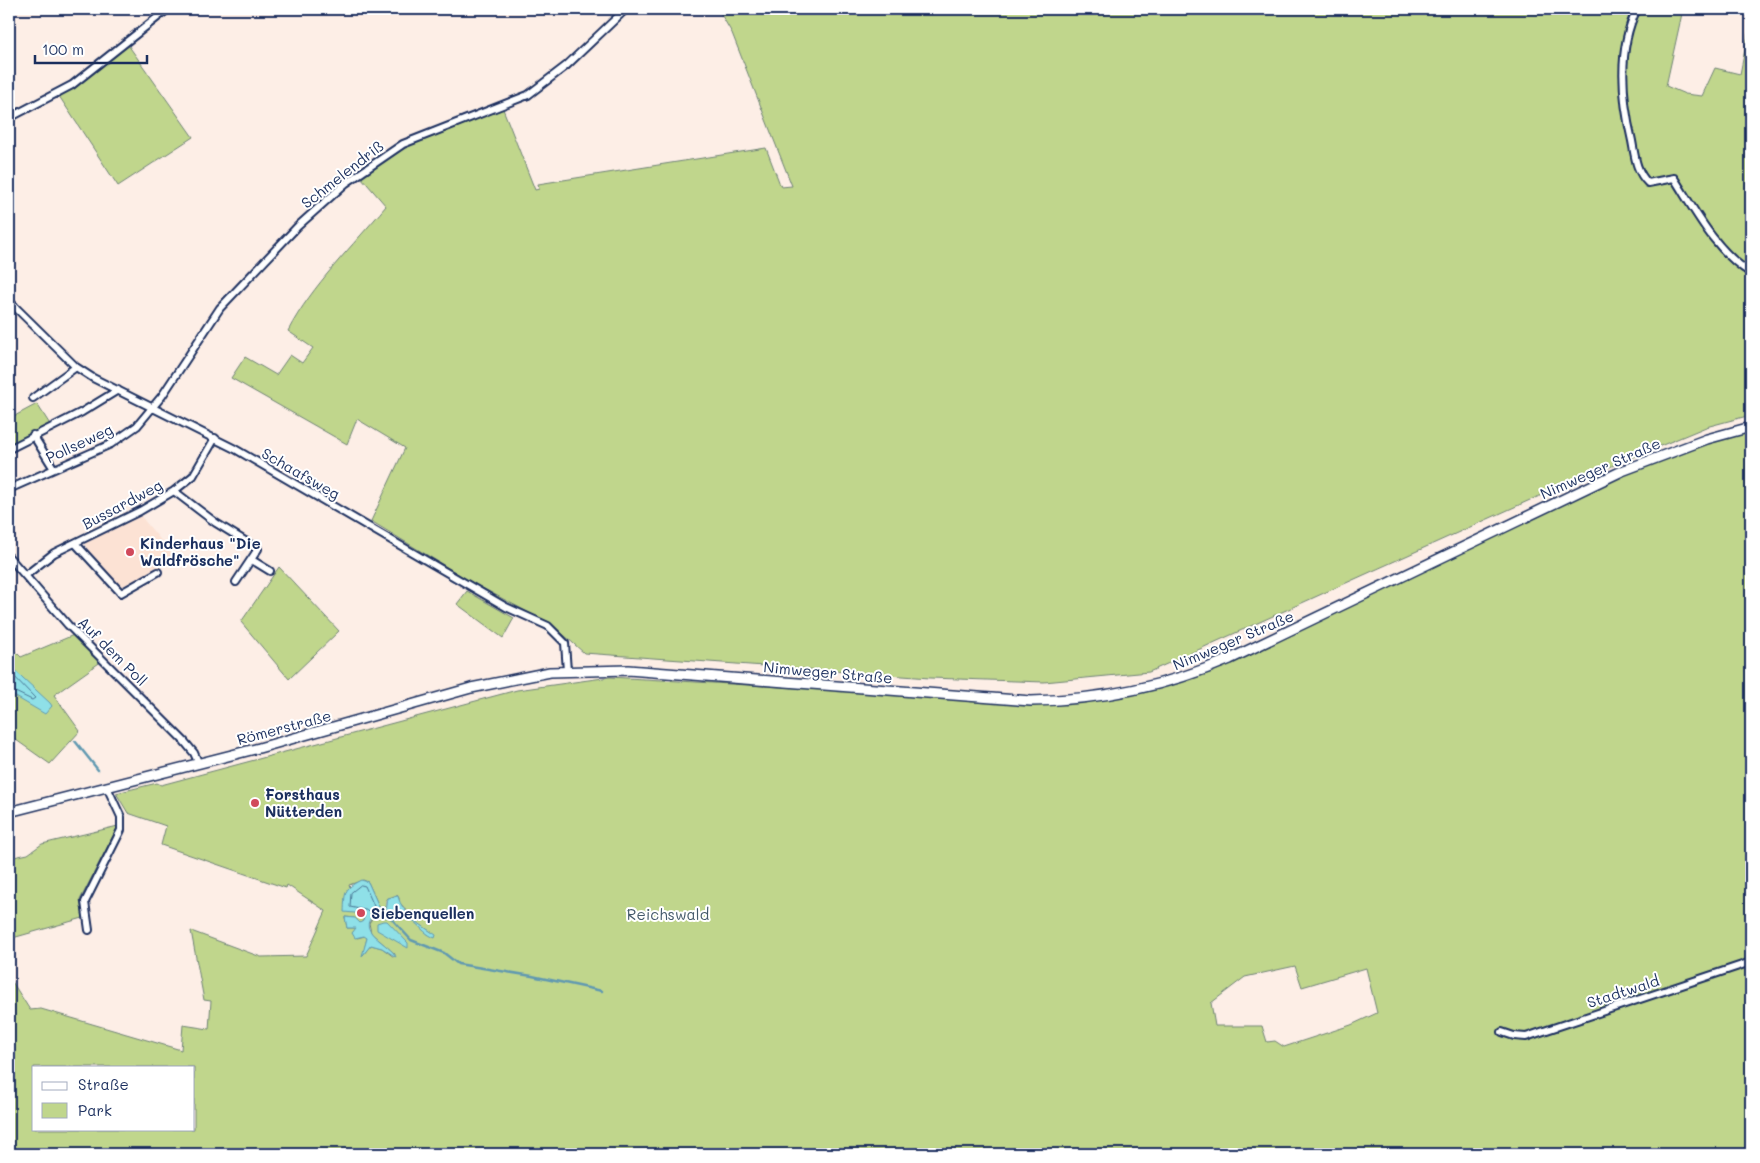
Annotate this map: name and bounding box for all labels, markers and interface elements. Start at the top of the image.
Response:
scale bar [35,32,148,64]
text: 100 m [42,39,84,59]
street label: Schmelendriß [297,136,387,212]
street label: Pollseweg [42,419,116,467]
street label: Nimweger Straße [1537,433,1663,503]
street label: Schaafsweg [258,443,344,504]
street label: Bussardweg [78,474,166,534]
place label: Kinderhaus "Die Waldfrösche" [140,533,261,570]
marker: Kinderhaus "Die Waldfrösche" [124,546,136,558]
street label: Nimweger Straße [1169,605,1297,675]
street label: Auf dem Poll [74,612,152,690]
street label: Nimweger Straße [763,656,893,688]
street label: Römerstraße [235,705,333,749]
place label: Forsthaus Nütterden [265,784,342,821]
marker: Forsthaus Nütterden [249,797,261,809]
place label: Siebenquellen [371,903,474,923]
park label: Reichswald [627,904,709,924]
marker: Siebenquellen [355,907,367,919]
street label: Stadtwald [1584,970,1662,1012]
legend [32,1066,195,1130]
text: Straße [78,1074,129,1094]
text: Park [78,1100,112,1120]

